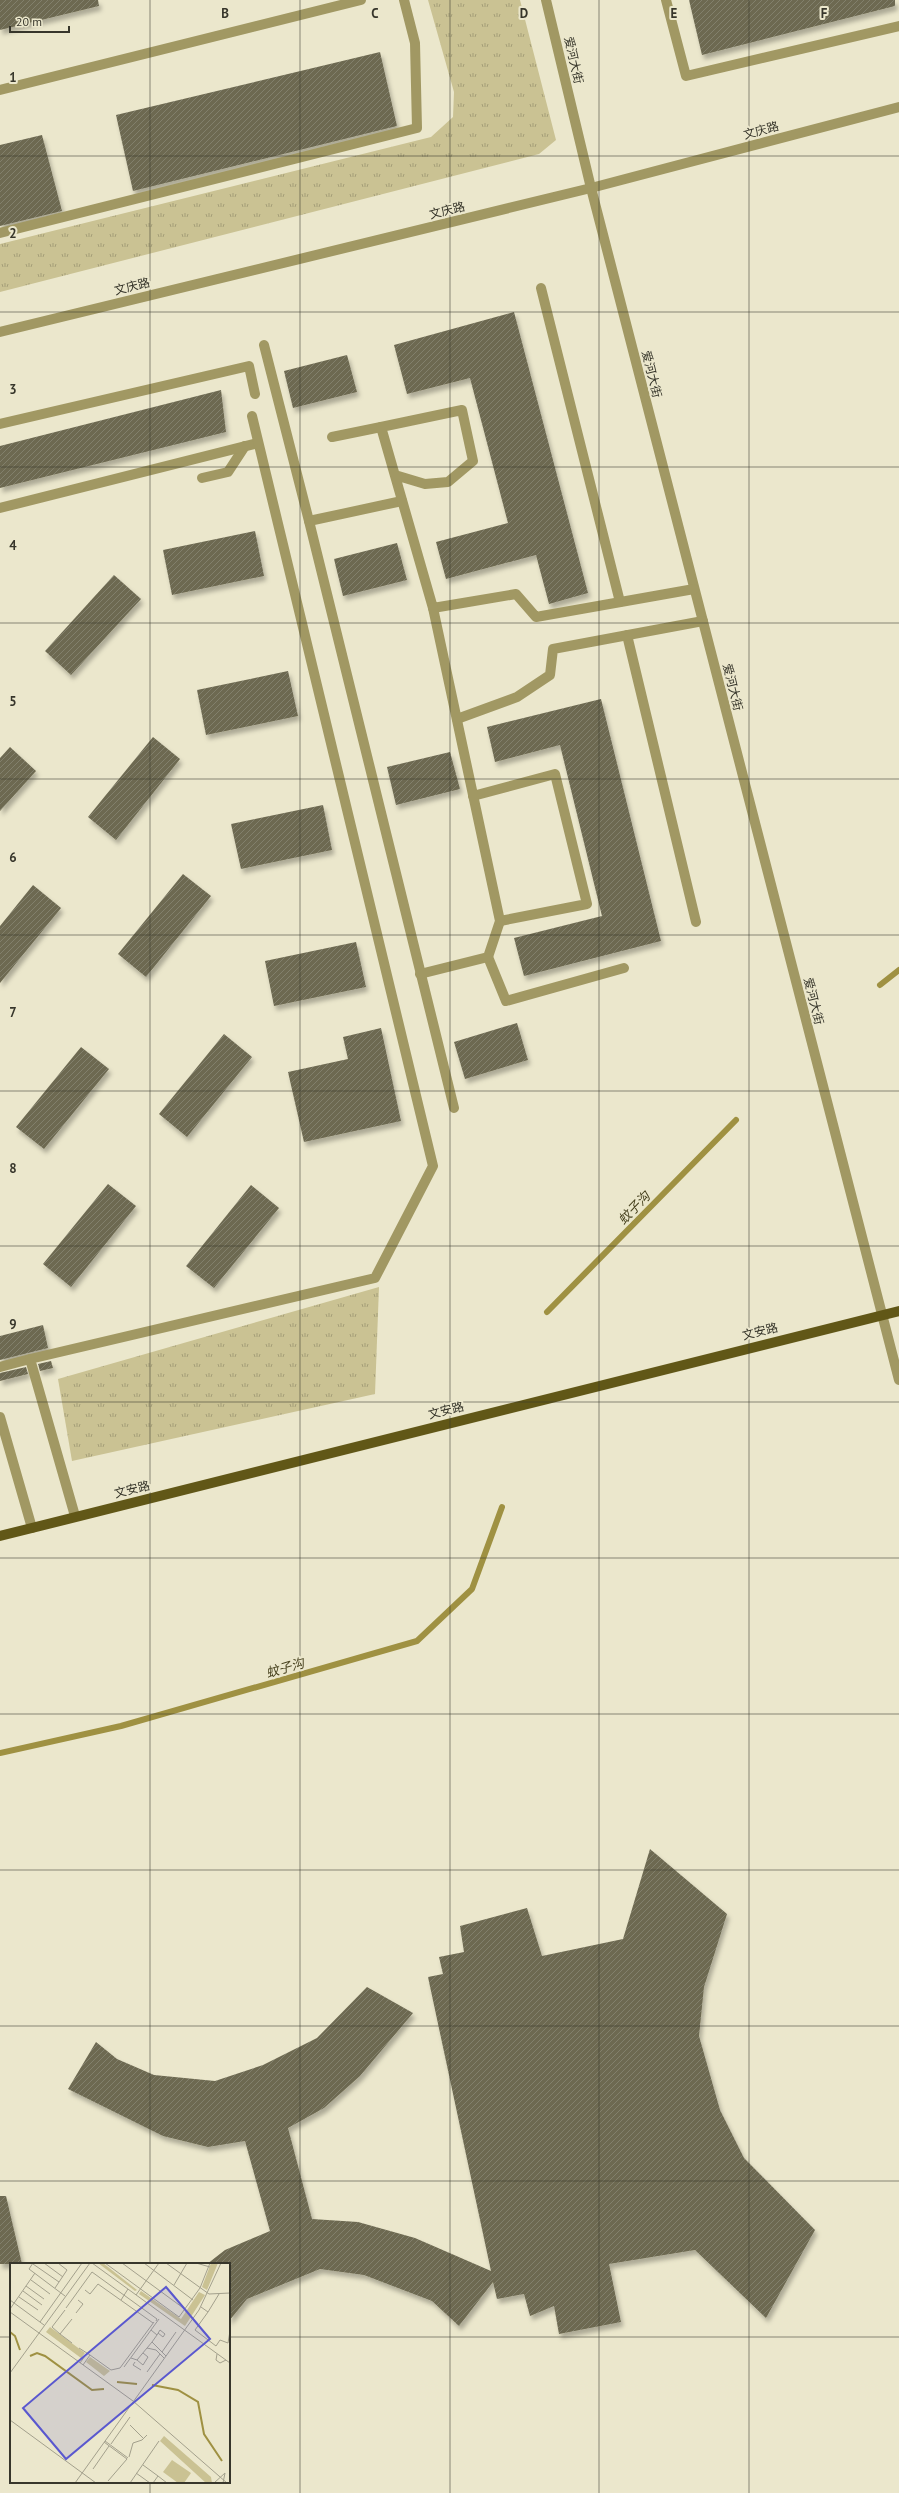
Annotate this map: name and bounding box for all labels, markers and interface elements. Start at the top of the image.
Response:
text: B [221,5,229,22]
text: C [371,5,379,22]
text: D [520,5,528,22]
text: E [671,5,678,22]
text: F [821,5,828,22]
scale bar [10,8,69,34]
text: 20 m [16,14,42,29]
street label: 爱河大街 [561,35,587,85]
text: 1 [9,69,17,86]
street label: 文庆路 [742,118,780,142]
street label: 文庆路 [428,198,466,222]
text: 2 [9,225,17,242]
street label: 文庆路 [113,274,151,298]
street label: 爱河大街 [639,349,665,399]
text: 3 [9,381,17,398]
text: 4 [9,537,17,554]
street label: 爱河大街 [720,662,746,712]
text: 5 [9,693,17,710]
text: 6 [9,849,17,866]
street label: 爱河大街 [801,976,827,1026]
text: 7 [9,1004,17,1021]
text: 8 [9,1160,17,1177]
water label: 蚊子沟 [614,1187,655,1228]
text: 9 [9,1316,17,1333]
street label: 文安路 [741,1319,779,1343]
street label: 文安路 [427,1398,465,1422]
street label: 文安路 [113,1477,151,1501]
water label: 蚊子沟 [264,1654,308,1682]
inset map [10,2263,230,2483]

